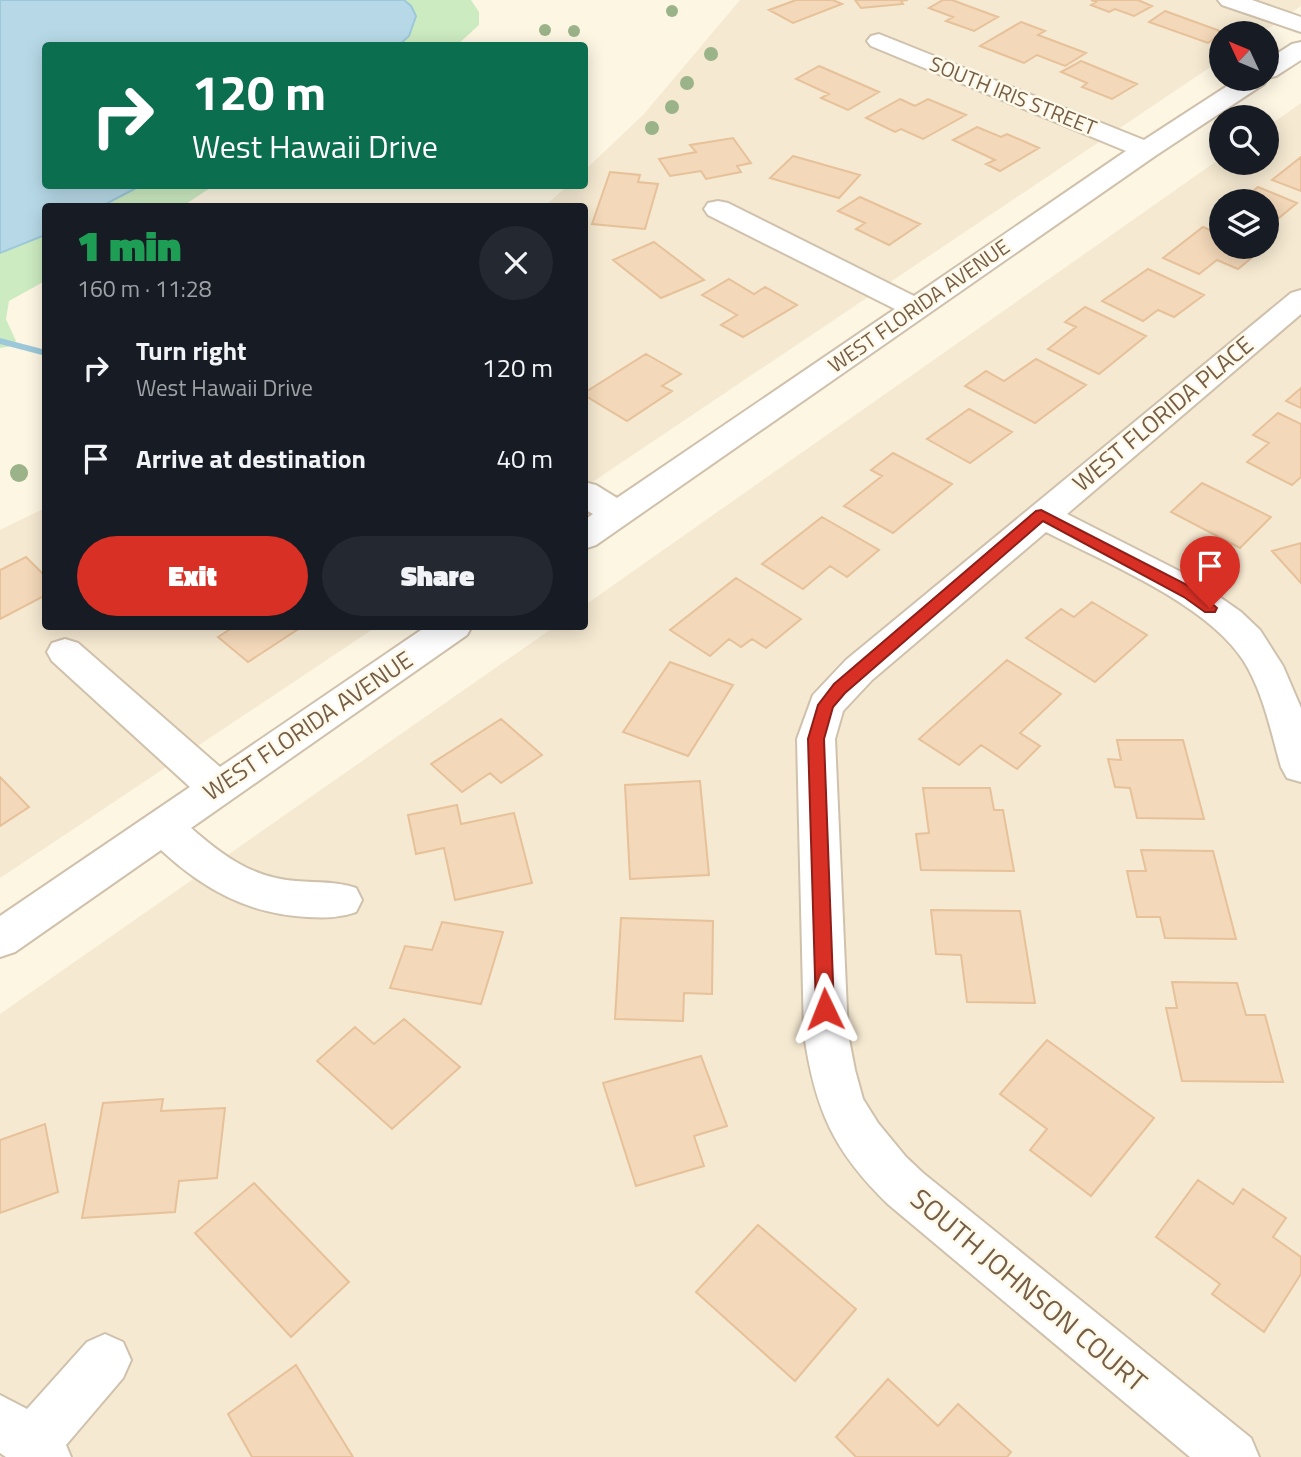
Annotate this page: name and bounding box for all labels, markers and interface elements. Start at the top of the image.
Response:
north arrow [1209,21,1279,91]
map controls [1209,21,1279,259]
street label: SOUTH IRIS STREET [925,47,1102,143]
text: 120 m [192,54,326,129]
icon: right [77,70,168,161]
button: search [1209,105,1279,175]
text: West Hawaii Drive [192,122,438,170]
button: layers [1209,189,1279,259]
text: 1 min [77,213,181,277]
button: close [479,226,553,300]
street label: WEST FLORIDA AVENUE [821,230,1016,380]
text: 160 m · 11:28 [77,271,212,306]
street label: WEST FLORIDA PLACE [1064,327,1261,500]
text: Turn right [136,331,247,370]
text: 120 m [482,348,553,387]
icon: right [77,349,115,387]
text: West Hawaii Drive [136,370,313,405]
text: Arrive at destination [136,439,366,478]
text: 40 m [496,439,553,478]
icon: arrive [77,440,115,478]
button: Exit [77,536,308,616]
button: Share [322,536,553,616]
pin [1180,536,1240,608]
icon: arrive [1191,547,1229,585]
street label: WEST FLORIDA AVENUE [195,641,420,809]
position arrow [788,972,862,1046]
street label: SOUTH JOHNSON COURT [901,1177,1157,1402]

